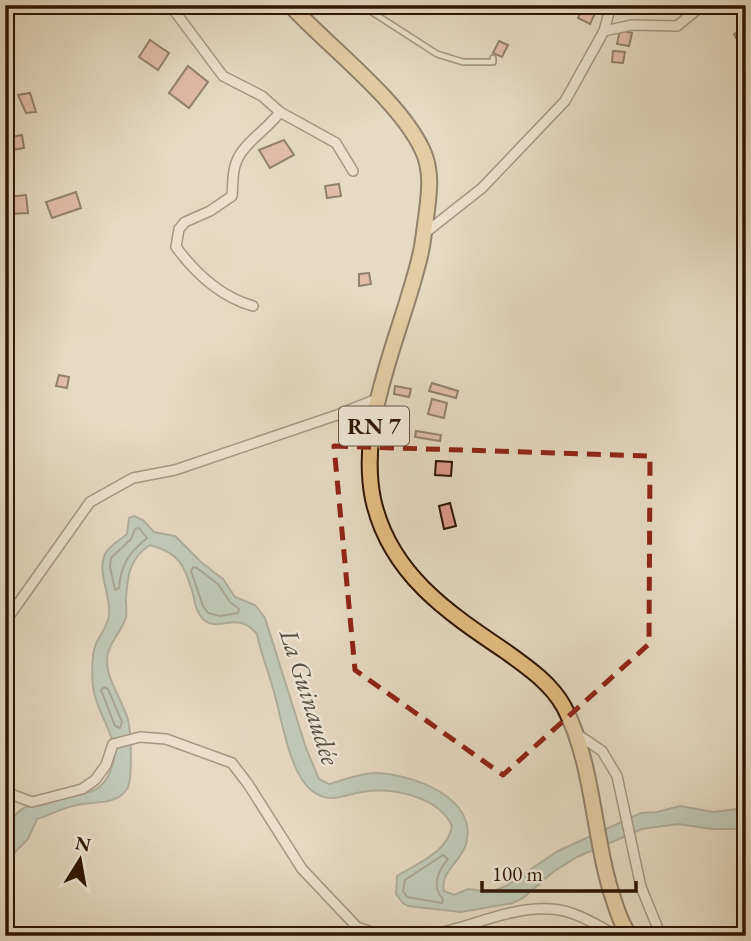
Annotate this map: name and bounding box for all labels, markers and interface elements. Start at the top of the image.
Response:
road number: RN 7 [339,406,409,446]
water label: La Guinaudée [272,624,348,771]
north arrow [46,825,116,895]
text: N [73,830,94,858]
scale bar [482,850,636,894]
text: 100 m [492,860,543,887]

